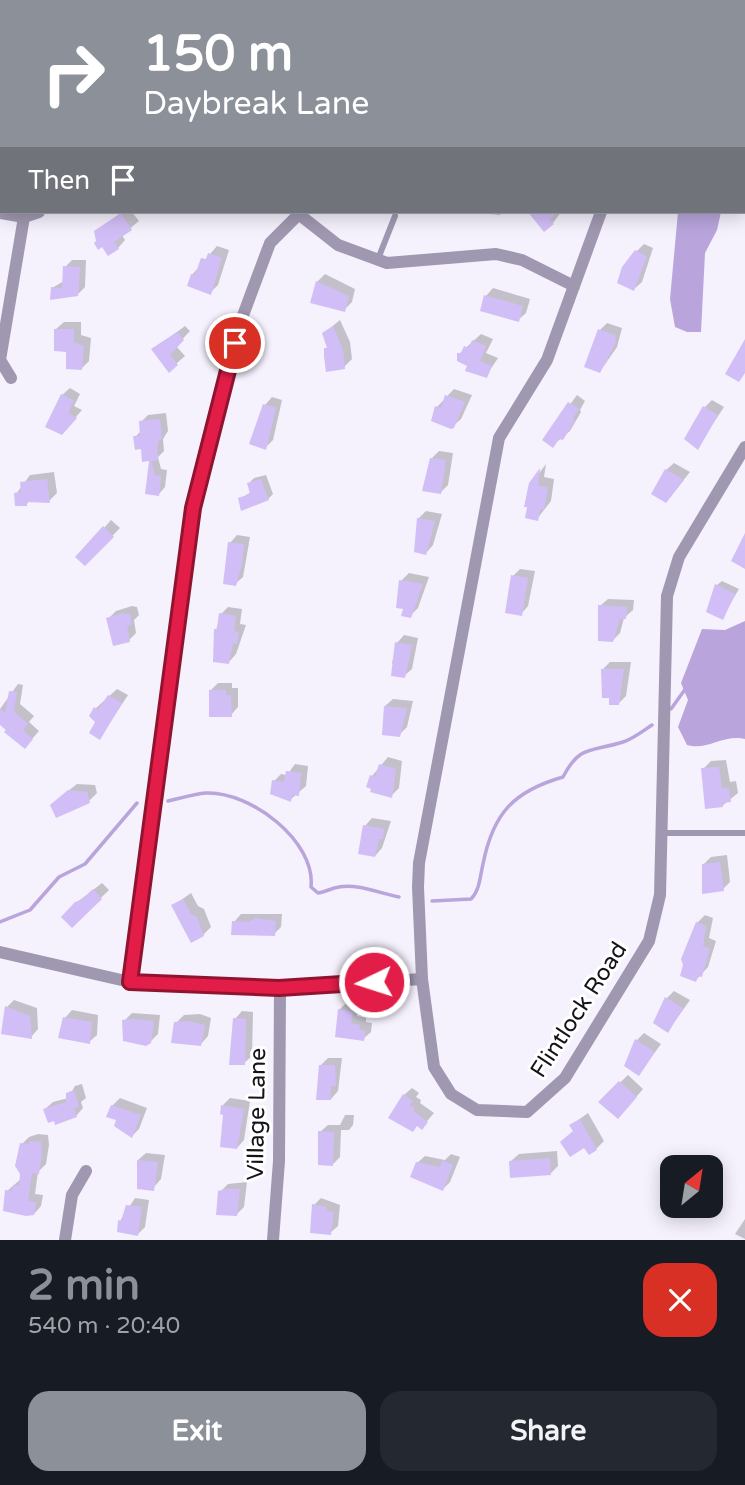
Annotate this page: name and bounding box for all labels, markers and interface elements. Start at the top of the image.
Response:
text: 150 m [143,25,293,84]
icon: right [28,28,119,119]
text: Daybreak Lane [143,85,369,123]
icon: arrive [104,161,142,199]
text: Then [28,165,90,196]
pin [205,313,265,373]
icon: arrive [216,324,254,362]
street label: Flintlock Road [525,937,633,1083]
position arrow [337,945,411,1019]
street label: Village Lane [242,1047,272,1181]
north arrow [660,1155,723,1218]
map controls [660,1155,723,1218]
text: 2 min [28,1260,140,1311]
button: close [643,1263,717,1337]
text: 540 m · 20:40 [28,1312,180,1340]
button: Exit [28,1391,366,1471]
button: Share [380,1391,717,1471]

